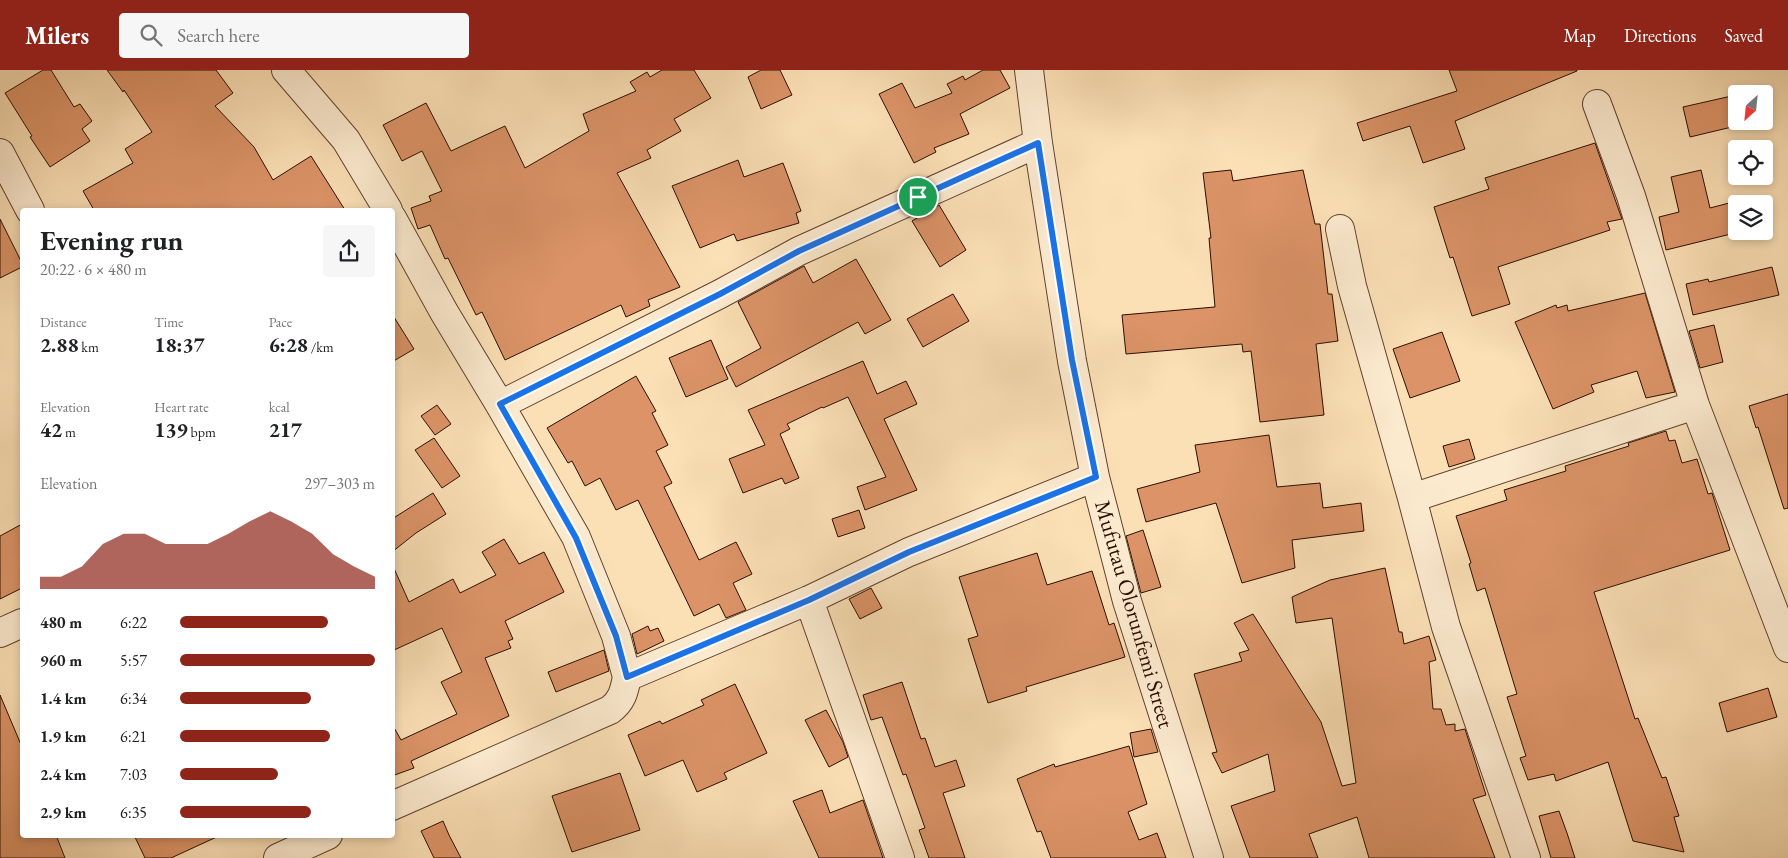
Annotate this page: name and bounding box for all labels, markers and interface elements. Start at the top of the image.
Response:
search box [119,13,469,58]
text: Milers [25,20,89,51]
icon: search [137,21,165,49]
text: Search here [177,23,260,48]
text: Map [1564,24,1596,47]
text: Directions [1624,24,1696,47]
text: Saved [1724,24,1763,47]
north arrow [1728,85,1772,130]
map controls [1728,85,1773,240]
button: locate [1728,140,1773,185]
pin [897,176,939,218]
icon: arrive [904,183,932,211]
button: layers [1728,195,1773,240]
text: Evening run [40,222,183,258]
button: share [323,225,375,277]
text: 20:22 · 6 × 480 m [40,259,147,280]
text: Distance [40,313,87,331]
text: Time [154,313,184,331]
text: Pace [269,313,292,331]
text: 2.88 [40,331,79,358]
text: 18:37 [154,331,205,358]
text: 6:28 [269,331,308,358]
text: km [79,338,99,356]
text: /km [308,338,334,356]
text: Elevation [40,398,90,416]
text: Heart rate [154,398,209,416]
text: kcal [269,398,290,416]
text: 42 [40,416,62,443]
text: 139 [154,416,188,443]
text: 217 [269,416,302,443]
text: m [62,423,76,441]
text: bpm [188,423,216,441]
text: Elevation [40,473,98,494]
text: 297–303 m [304,473,375,494]
street label: Mufutau Olorunfemi Street [1088,497,1181,731]
text: 480 m [40,612,82,633]
text: 6:22 [120,612,147,633]
text: 960 m [40,650,82,671]
text: 5:57 [120,650,147,671]
text: 1.4 km [40,688,86,709]
text: 6:34 [120,688,147,709]
text: 1.9 km [40,726,86,747]
text: 6:21 [120,726,147,747]
text: 2.4 km [40,764,86,785]
text: 7:03 [120,764,147,785]
text: 2.9 km [40,802,86,823]
text: 6:35 [120,802,147,823]

